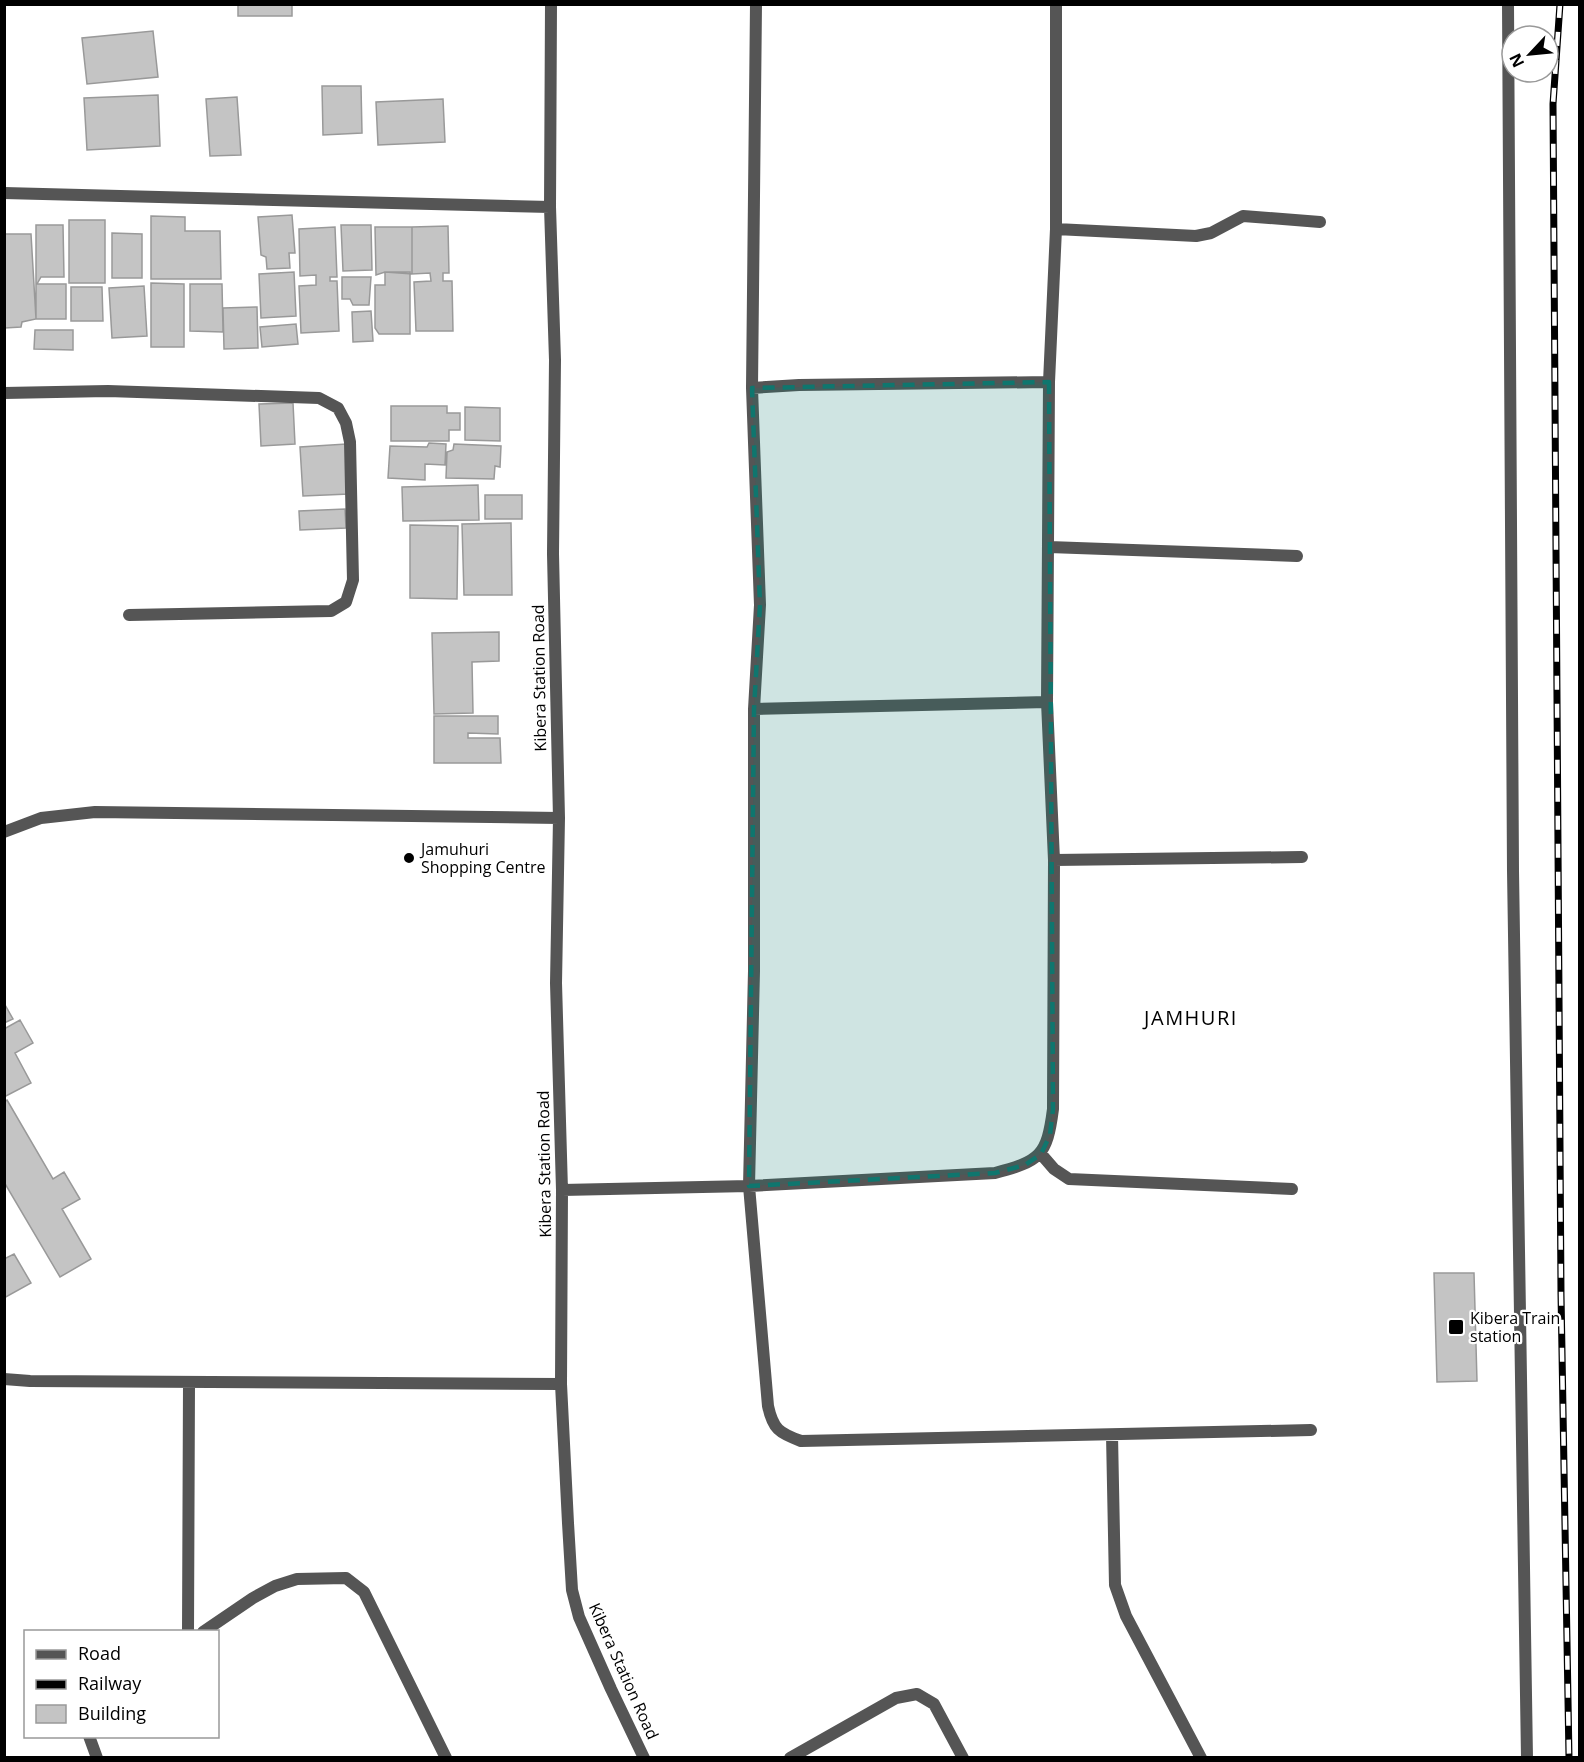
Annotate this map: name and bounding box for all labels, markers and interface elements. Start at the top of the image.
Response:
north arrow [1500,24,1560,84]
text: N [1504,50,1529,71]
street label: Kibera Station Road [527,604,551,752]
place label: Jamuhuri Shopping Centre [419,838,546,878]
marker: Jamuhuri Shopping Centre [402,851,416,865]
district label: JAMHURI [1142,1004,1238,1031]
street label: Kibera Station Road [532,1090,556,1238]
place label: Kibera Train station [1470,1307,1560,1347]
marker: Kibera Train station [1447,1318,1465,1336]
street label: Kibera Station Road [584,1599,664,1743]
legend [24,1630,219,1738]
text: Road [78,1641,121,1665]
text: Railway [78,1671,142,1695]
text: Building [78,1701,146,1725]

